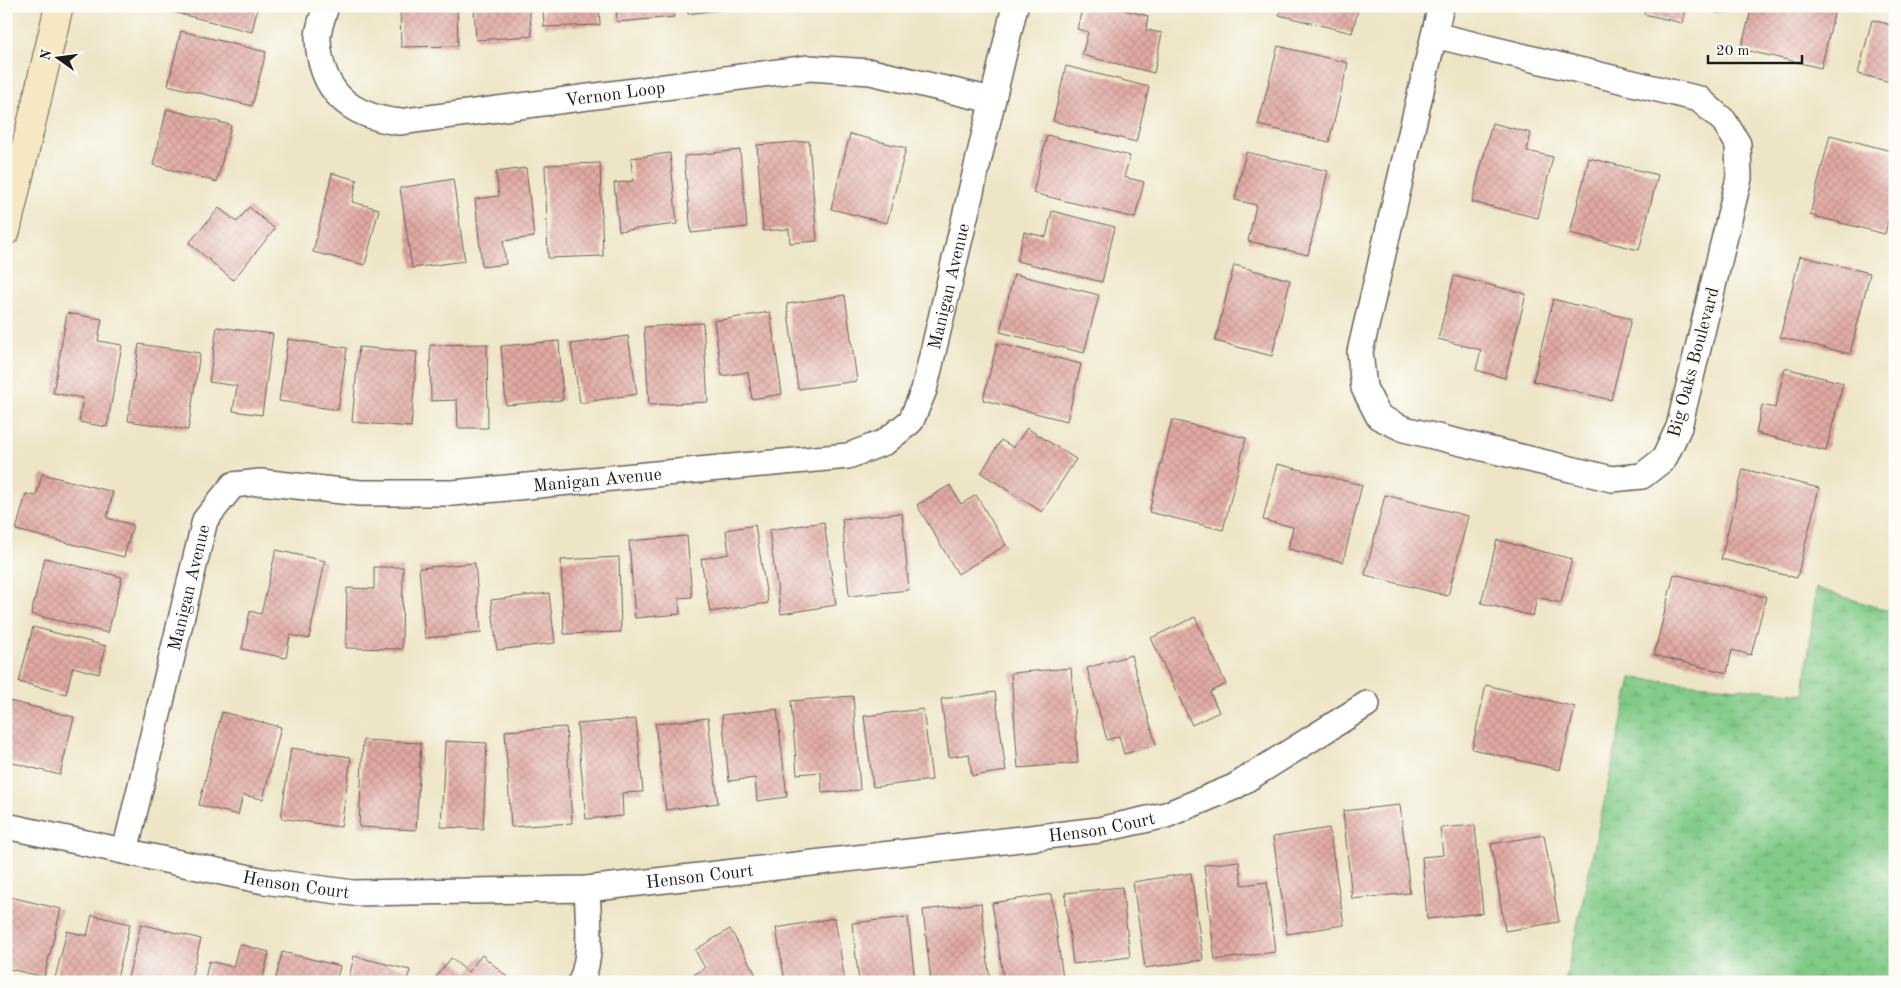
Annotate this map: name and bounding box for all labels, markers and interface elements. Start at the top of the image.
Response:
north arrow [32,32,82,82]
scale bar [1708,32,1802,64]
text: 20 m [1716,44,1750,59]
text: N [38,48,55,62]
street label: Vernon Loop [564,79,666,110]
street label: Manigan Avenue [926,222,973,352]
street label: Big Oaks Boulevard [1665,285,1723,439]
street label: Manigan Avenue [532,465,663,495]
street label: Manigan Avenue [166,523,214,653]
street label: Henson Court [1047,810,1157,846]
street label: Henson Court [645,862,754,892]
street label: Henson Court [241,869,351,902]

